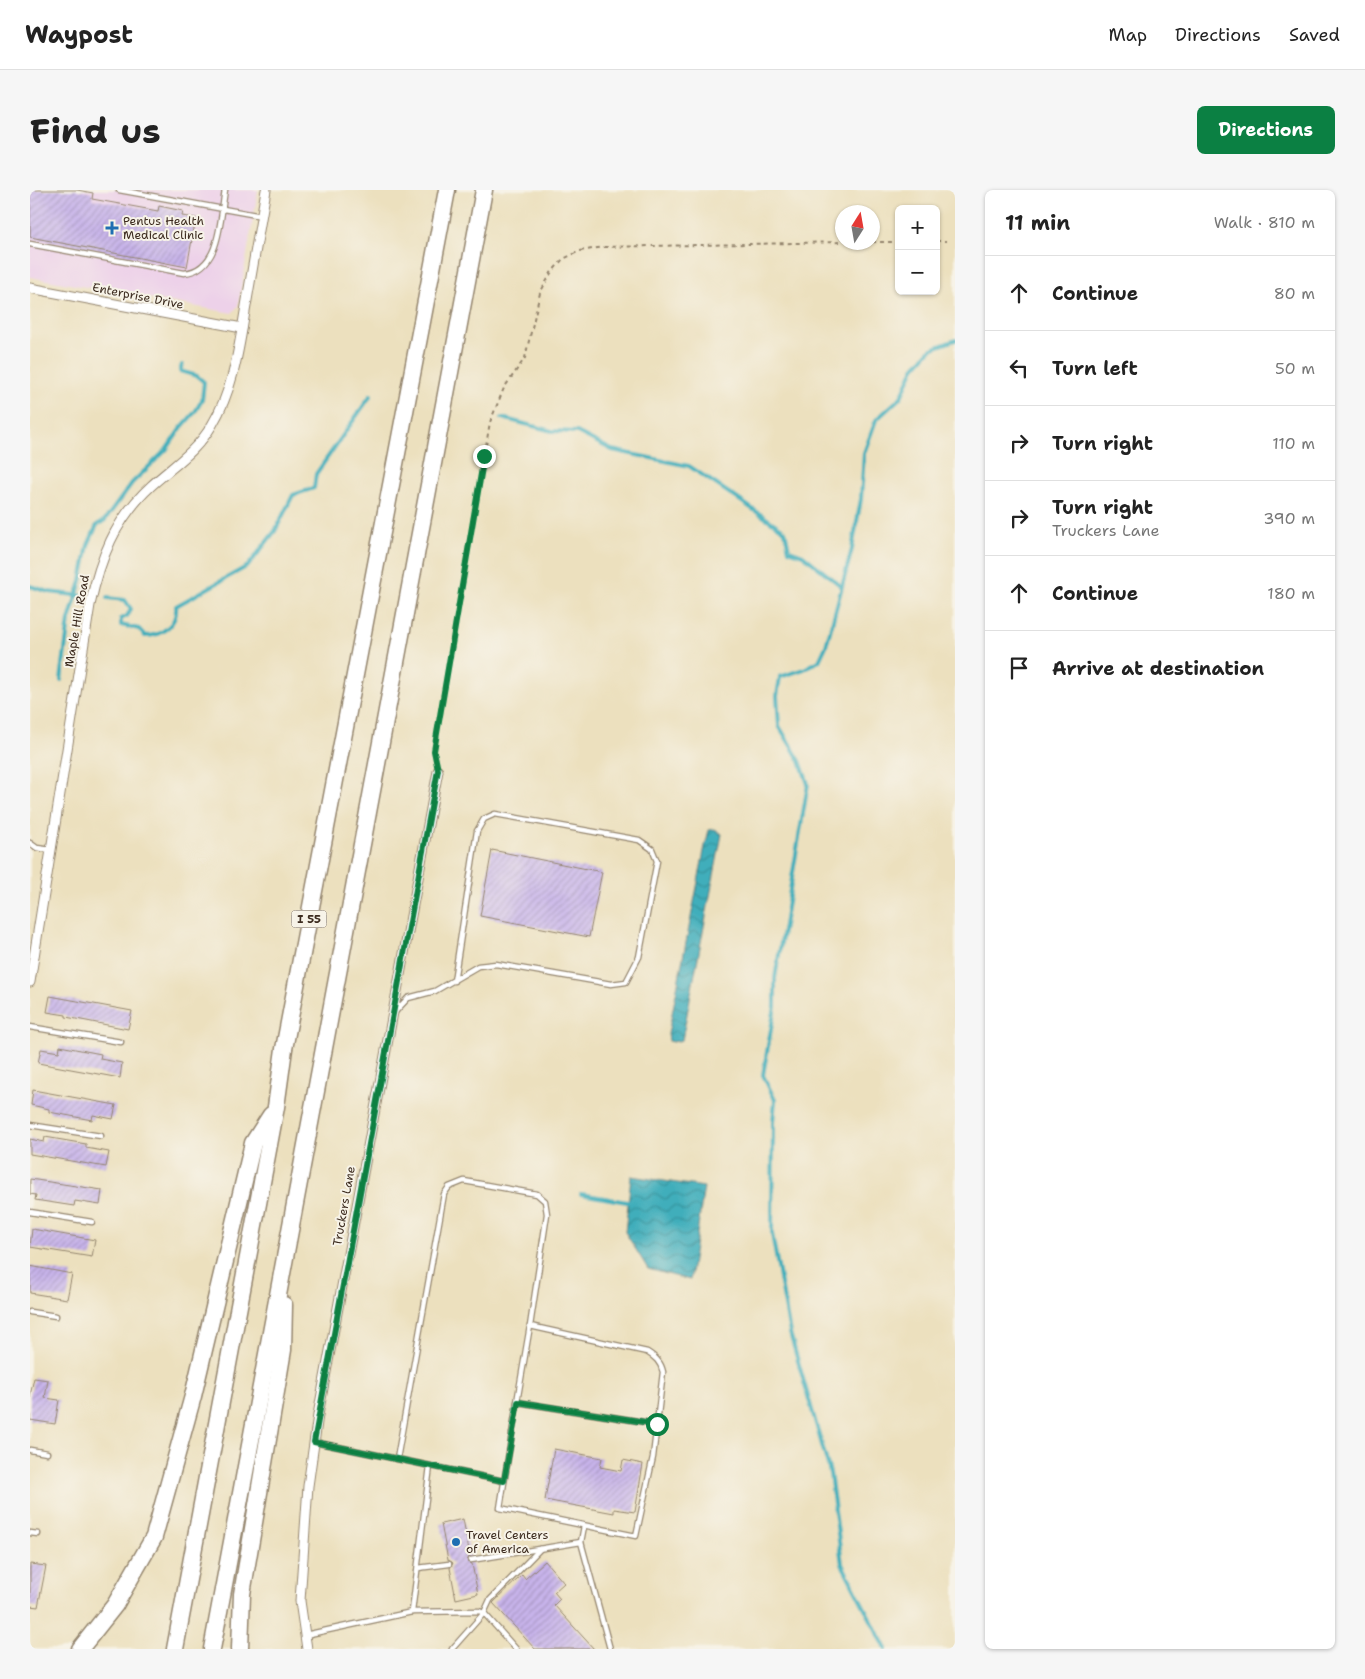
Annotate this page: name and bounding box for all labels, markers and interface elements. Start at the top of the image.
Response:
text: Waypost [25,19,133,51]
text: Map [1109,23,1147,47]
text: Directions [1175,23,1261,47]
text: Saved [1289,23,1340,47]
button: Directions [1197,106,1335,154]
text: Find us [30,107,161,154]
north arrow [835,205,880,250]
map controls [895,205,940,295]
button: + [895,205,940,250]
text: 11 min [1005,209,1070,237]
text: Walk · 810 m [1214,212,1315,233]
place label: Pentus Health Medical Clinic [123,213,204,243]
marker: Pentus Health Medical Clinic [105,221,119,235]
button: − [895,250,940,295]
street label: Enterprise Drive [91,279,185,313]
icon: ahead [1005,279,1033,307]
text: Continue [1052,281,1138,306]
text: 80 m [1274,283,1315,304]
icon: left [1005,354,1033,382]
text: Turn left [1052,356,1138,381]
text: 50 m [1275,358,1315,379]
icon: right [1005,429,1033,457]
text: Turn right [1052,431,1153,456]
text: 110 m [1272,433,1315,454]
route end [473,445,496,468]
text: Turn right [1052,495,1153,520]
icon: right [1005,504,1033,532]
text: 390 m [1263,508,1315,529]
text: Truckers Lane [1052,520,1159,541]
street label: Maple Hill Road [61,573,93,668]
icon: ahead [1005,579,1033,607]
text: Continue [1052,581,1138,606]
text: 180 m [1267,583,1315,604]
icon: arrive [1005,654,1033,682]
text: Arrive at destination [1052,656,1264,681]
road number: I 55 [292,911,326,928]
street label: Truckers Lane [329,1165,359,1247]
route start [646,1413,669,1436]
place label: Travel Centers of America [466,1527,549,1557]
marker: Travel Centers of America [450,1536,462,1548]

